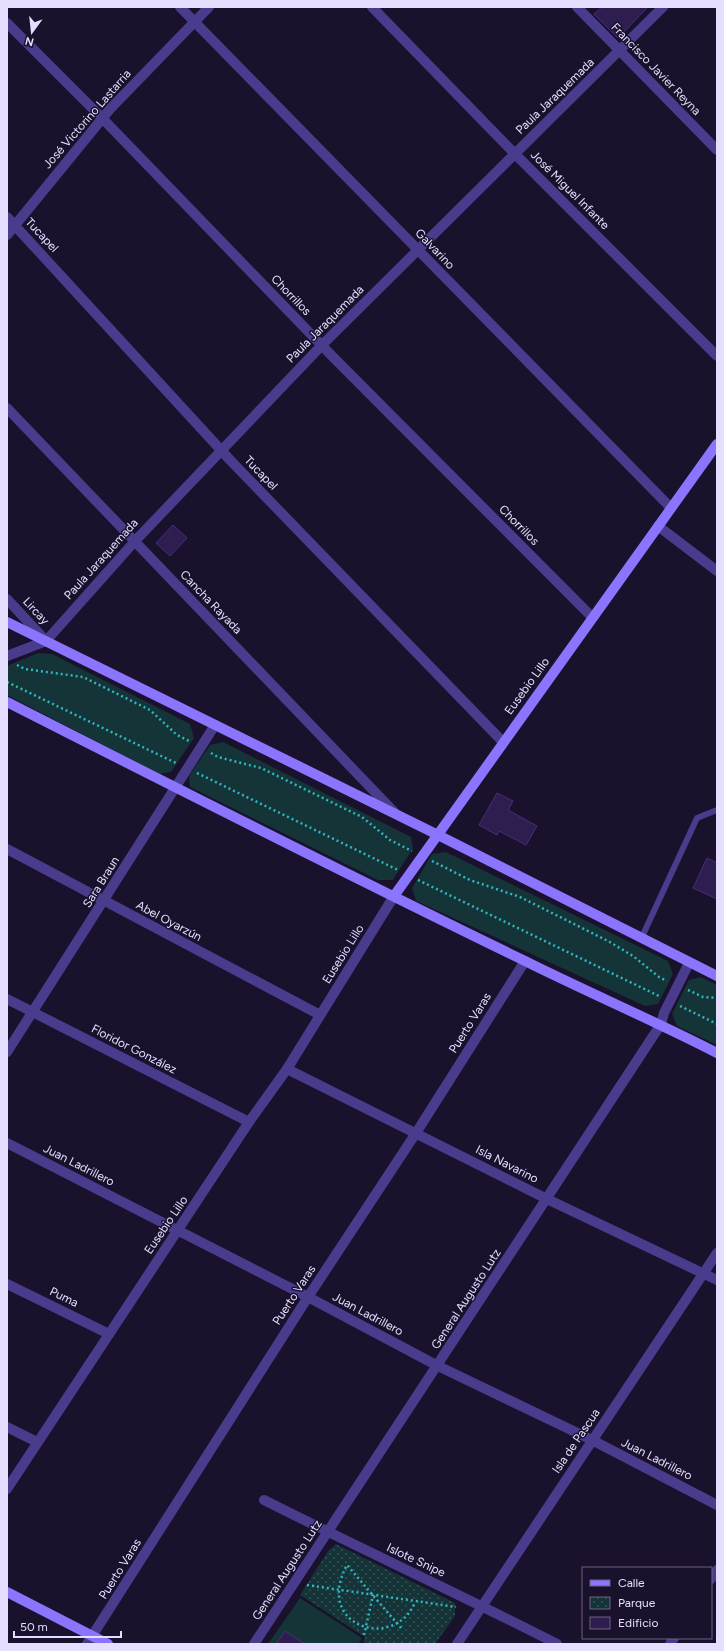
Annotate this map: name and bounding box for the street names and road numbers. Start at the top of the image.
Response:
street label: Francisco Javier Reyna [608,20,704,118]
street label: Paula Jaraquemada [513,55,597,137]
street label: José Victorino Lastarria [40,67,134,171]
street label: José Miguel Infante [528,148,612,232]
street label: Tucapel [23,215,61,255]
street label: Galvarino [412,226,458,272]
street label: Chorrillos [268,272,314,319]
street label: Paula Jaraquemada [283,282,367,366]
street label: Tucapel [241,453,281,493]
street label: Chorrillos [496,502,542,548]
street label: Paula Jaraquemada [61,516,141,602]
street label: Cancha Rayada [177,567,245,637]
street label: Lircay [20,595,52,628]
street label: Eusebio Lillo [502,655,552,717]
street label: Sara Braun [80,854,122,910]
street label: Abel Oyarzún [134,898,204,944]
street label: Eusebio Lillo [319,922,367,986]
street label: Puerto Varas [446,990,494,1056]
street label: Floridor González [89,1021,179,1077]
street label: Juan Ladrillero [41,1141,117,1189]
street label: Isla Navarino [473,1142,541,1186]
street label: Eusebio Lillo [141,1193,191,1257]
street label: General Augusto Lutz [428,1246,504,1352]
street label: Puerto Varas [270,1262,319,1327]
street label: Puma [47,1284,81,1310]
street label: Juan Ladrillero [330,1290,406,1338]
street label: Isla de Pascua [549,1406,603,1476]
street label: Juan Ladrillero [619,1435,695,1483]
street label: General Augusto Lutz [249,1517,325,1623]
street label: Puerto Varas [96,1536,144,1602]
street label: Islote Snipe [385,1540,448,1580]

